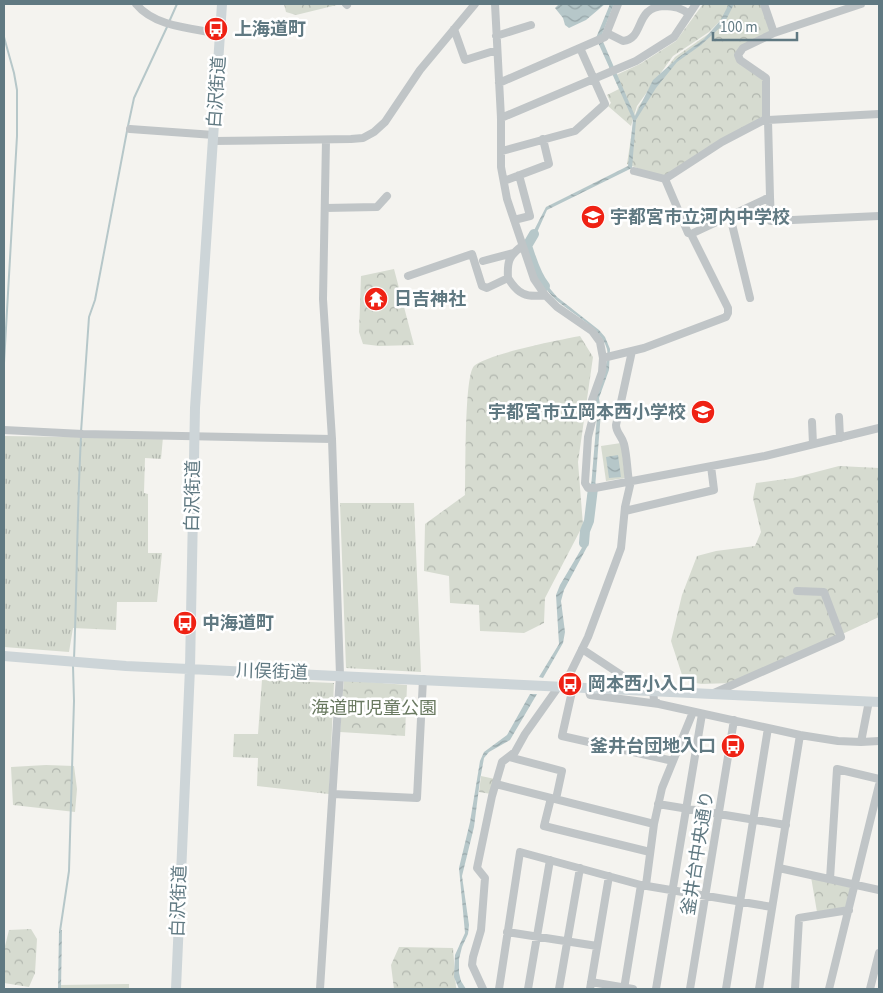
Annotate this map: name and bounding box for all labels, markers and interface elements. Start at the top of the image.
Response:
scale bar [713,10,797,42]
bus stop icon: 上海道町 [203,16,229,42]
place label: 上海道町 [234,17,306,42]
text: 100 m [720,17,758,38]
street label: 白沢街道 [202,55,232,129]
school or university icon: 宇都宮市立河内中学校 [580,204,606,230]
place label: 宇都宮市立河内中学校 [610,205,790,230]
temple icon: 日吉神社 [363,286,389,312]
place label: 日吉神社 [394,287,466,312]
school or university icon: 宇都宮市立岡本西小学校 [690,399,716,425]
place label: 宇都宮市立岡本西小学校 [488,400,686,425]
street label: 白沢街道 [180,460,206,532]
bus stop icon: 中海道町 [172,610,198,636]
place label: 中海道町 [202,611,274,636]
street label: 川俣街道 [236,658,308,686]
bus stop icon: 岡本西小入口 [557,671,583,697]
place label: 岡本西小入口 [588,672,696,697]
park label: 海道町児童公園 [311,696,437,721]
bus stop icon: 釜井台団地入口 [720,733,746,759]
place label: 釜井台団地入口 [590,734,716,759]
street label: 釜井台中央通り [676,789,720,917]
street label: 白沢街道 [165,865,193,937]

